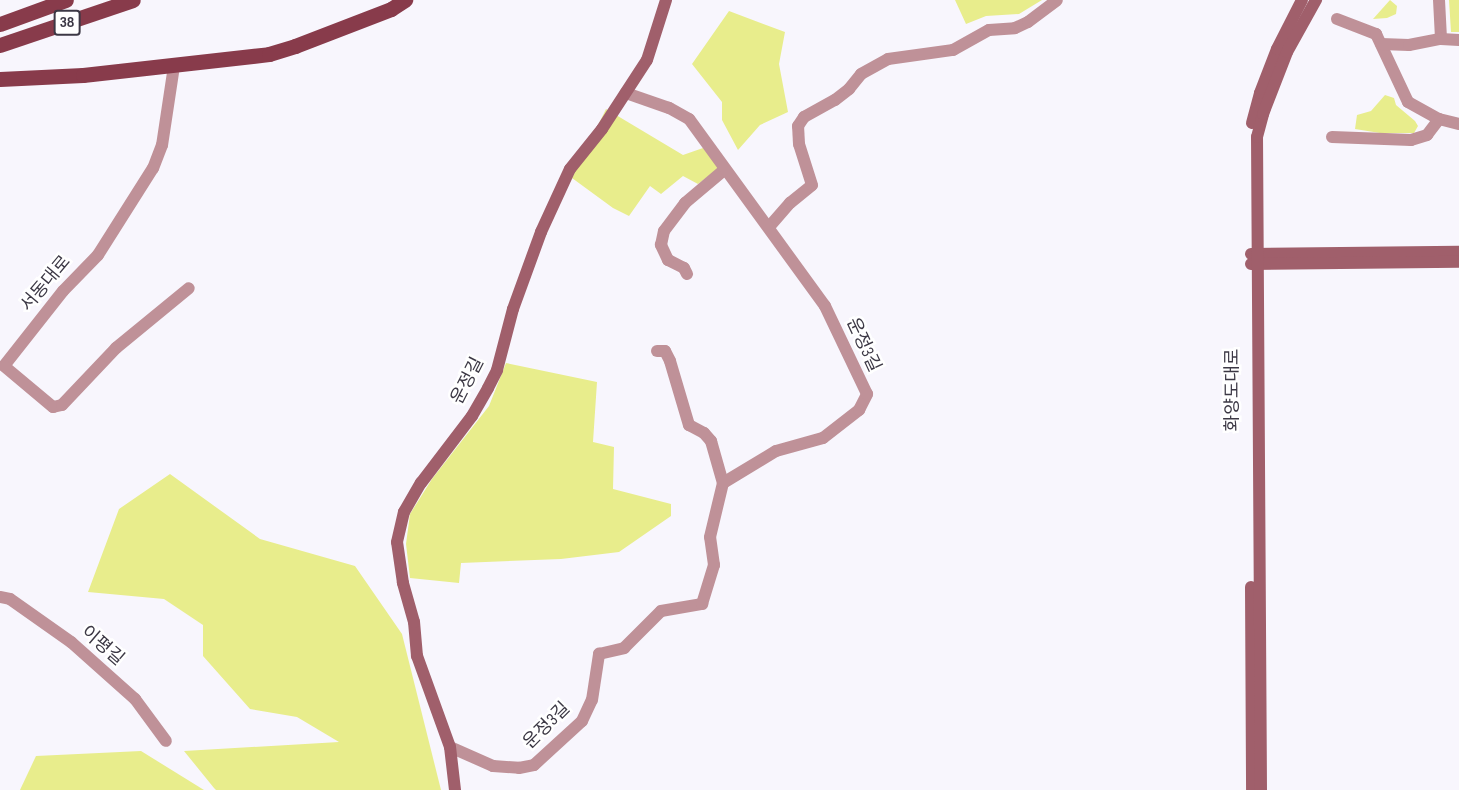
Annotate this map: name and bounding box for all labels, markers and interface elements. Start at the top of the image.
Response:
road number: 38 [54,10,80,36]
street label: 서동대로 [16,252,76,316]
street label: 운정3길 [841,315,885,375]
street label: 화양도대로 [1222,349,1244,431]
street label: 운정길 [447,354,489,408]
street label: 이평길 [76,622,128,670]
street label: 운정3길 [519,698,575,754]

